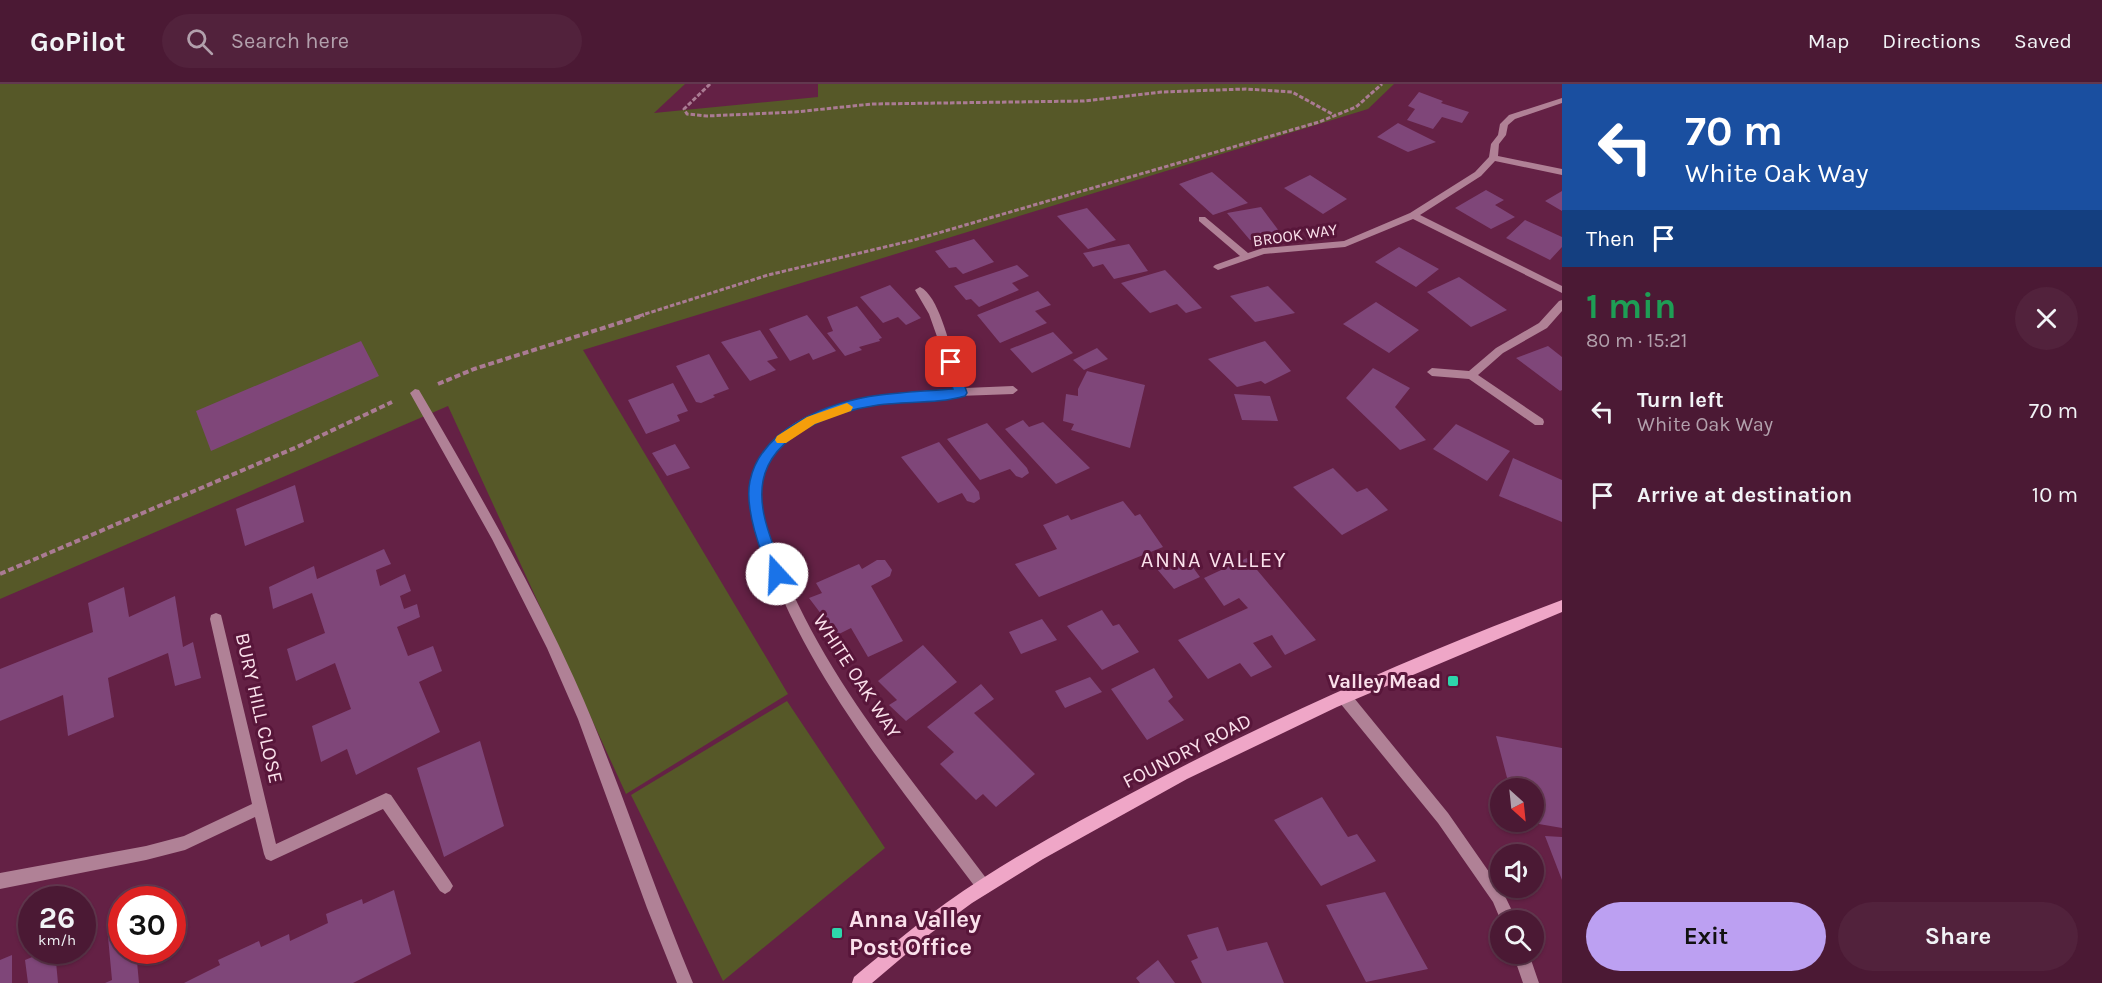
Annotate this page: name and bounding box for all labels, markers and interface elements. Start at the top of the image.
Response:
search box [162,14,582,68]
text: GoPilot [30,25,126,58]
icon: search [183,25,216,58]
text: Search here [231,28,349,54]
text: Map [1808,29,1849,53]
text: Directions [1882,29,1981,53]
text: Saved [2014,29,2072,53]
text: 70 m [1685,106,1783,156]
icon: left [1586,108,1664,186]
text: White Oak Way [1685,157,1869,189]
street label: BROOK WAY [1251,220,1339,250]
icon: arrive [1647,222,1680,255]
text: Then [1586,226,1635,252]
text: 1 min [1586,285,1676,327]
button: close [2015,287,2078,350]
text: 80 m · 15:21 [1586,329,1687,352]
pin [925,336,976,387]
icon: arrive [934,345,967,378]
text: Turn left [1637,387,1724,413]
icon: left [1586,395,1619,428]
text: 70 m [2029,398,2078,424]
text: White Oak Way [1637,413,1773,436]
icon: arrive [1586,479,1619,512]
text: Arrive at destination [1637,482,1852,508]
text: 10 m [2032,482,2078,508]
position arrow [745,542,809,606]
district label: ANNA VALLEY [1141,547,1287,573]
street label: WHITE OAK WAY [808,610,906,742]
street label: BURY HILL CLOSE [231,631,287,785]
place label: Valley Mead [1328,670,1441,693]
marker: Valley Mead [1446,674,1460,688]
street label: FOUNDRY ROAD [1119,709,1255,793]
north arrow [1490,778,1544,832]
map controls [1490,778,1544,964]
button: sound [1490,844,1544,898]
speed limit sign: 30 [108,886,186,964]
text: 26 [39,900,75,936]
button: Exit [1586,902,1826,971]
button: Share [1838,902,2078,971]
place label: Anna Valley Post Office [849,905,981,961]
button: search [1490,910,1544,964]
marker: Anna Valley Post Office [830,926,844,940]
text: km/h [38,931,76,949]

